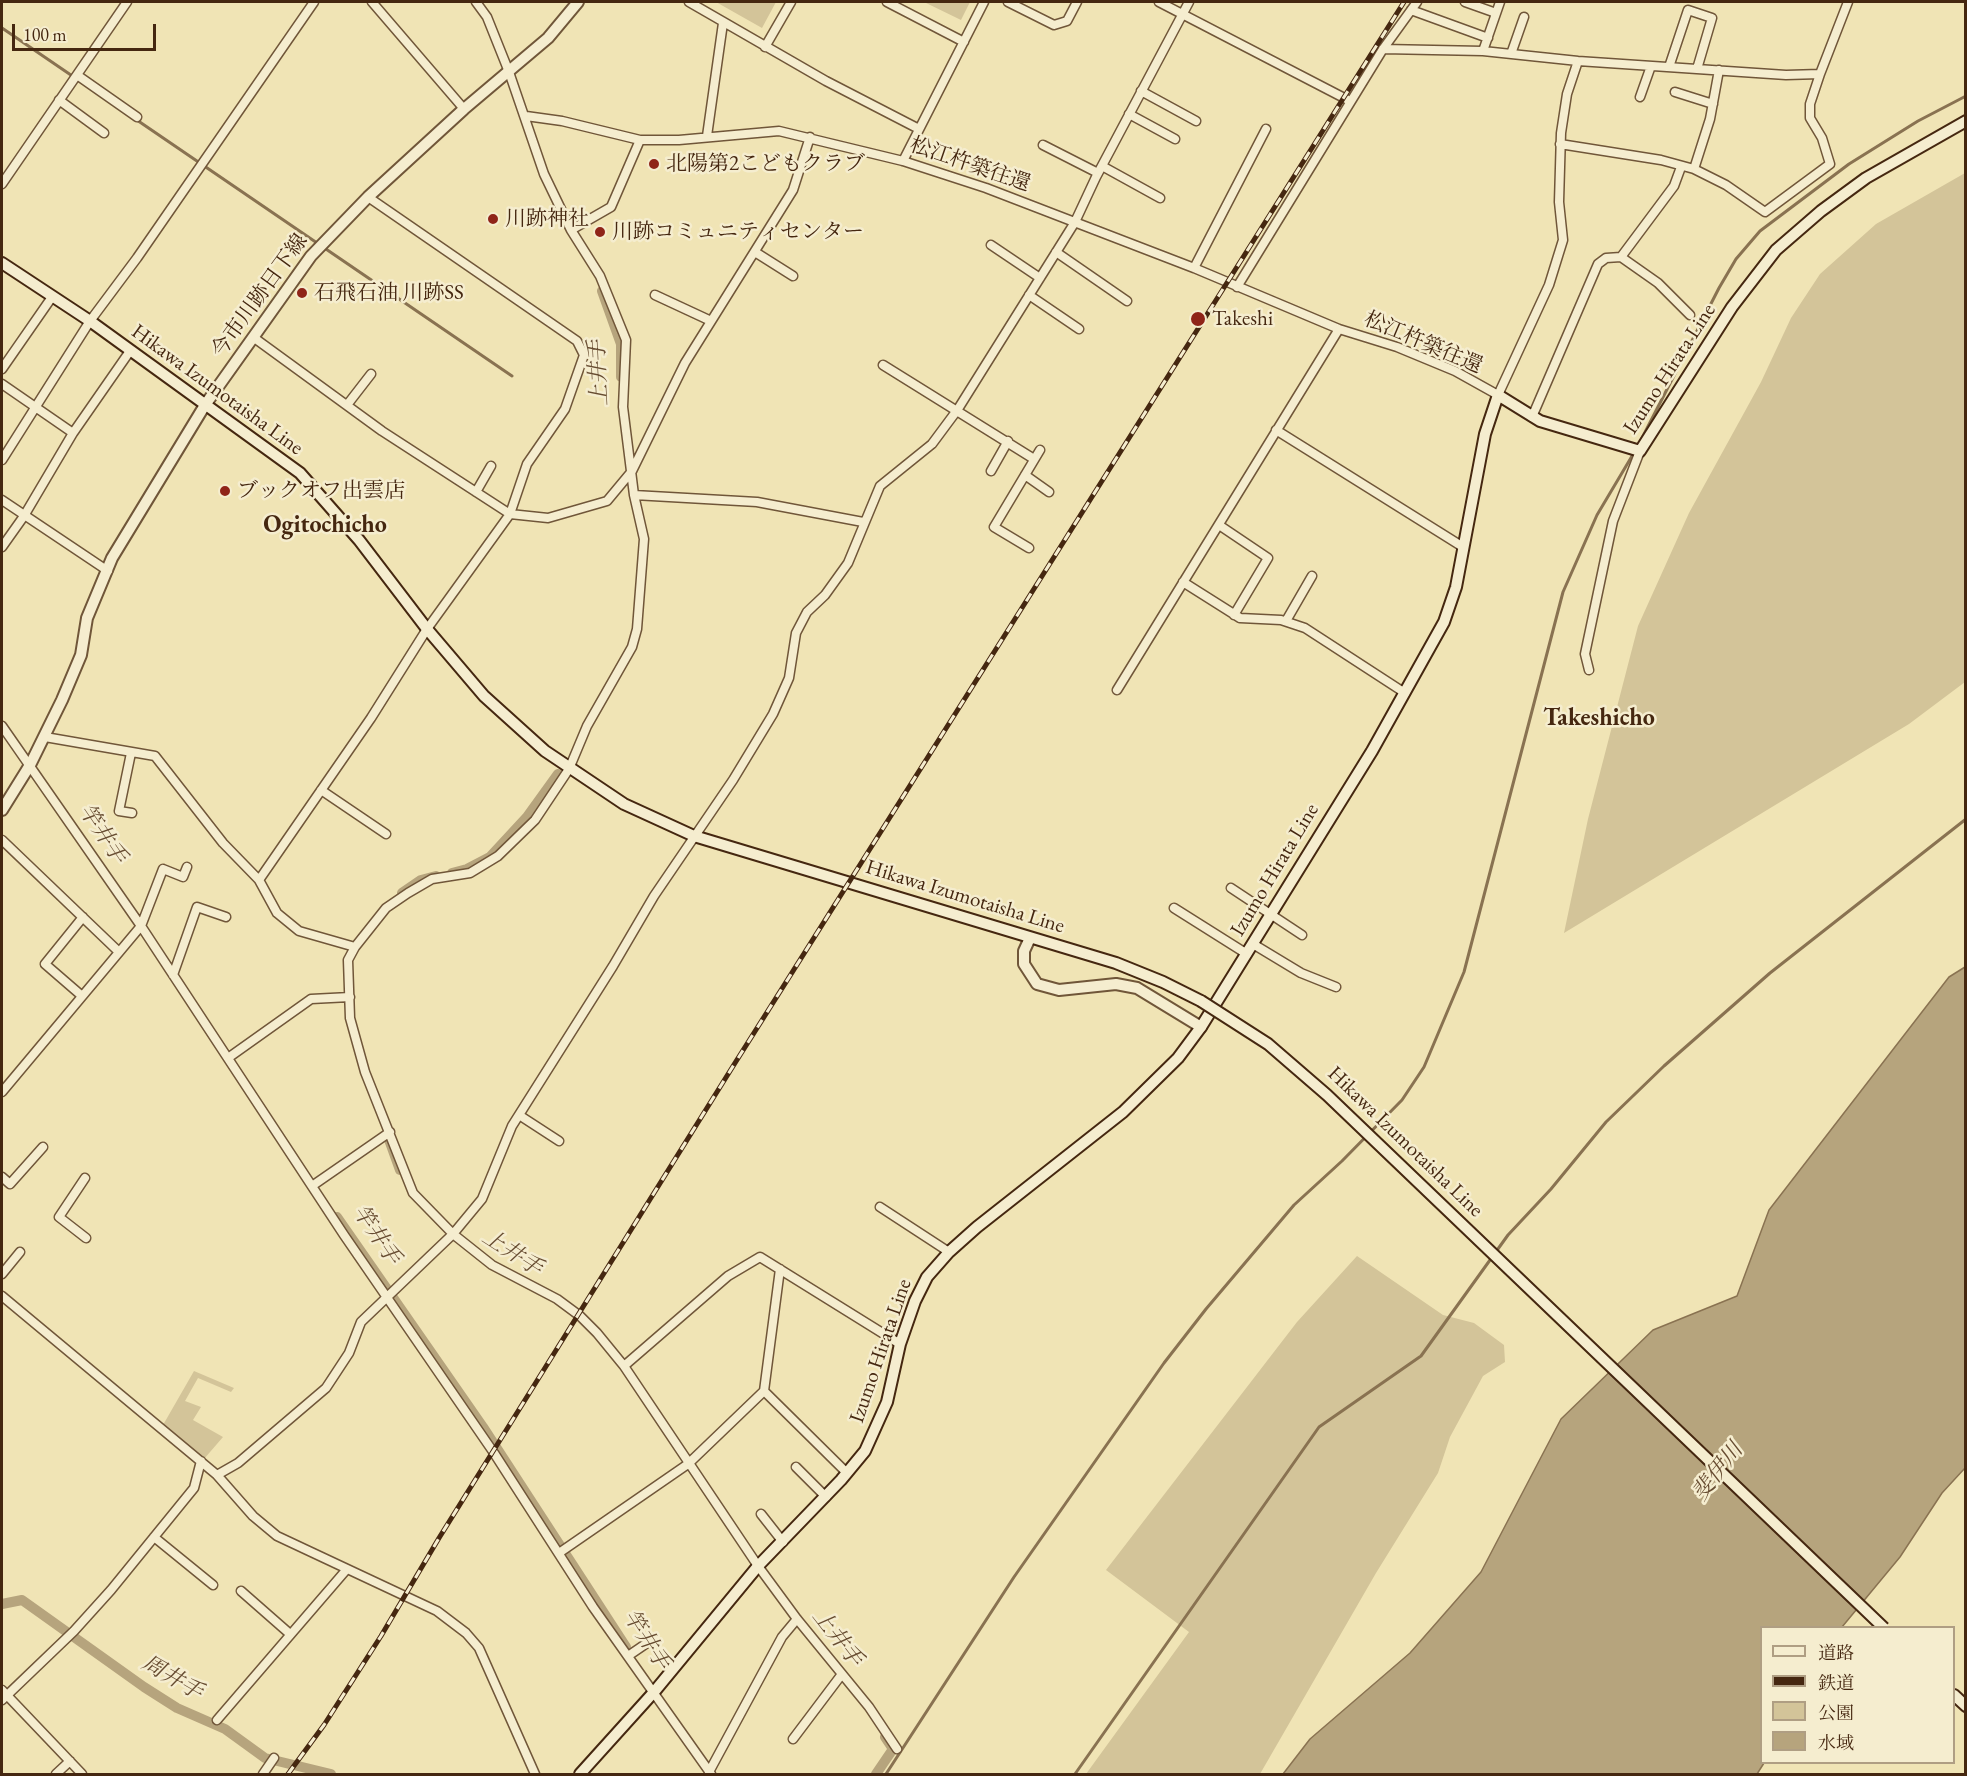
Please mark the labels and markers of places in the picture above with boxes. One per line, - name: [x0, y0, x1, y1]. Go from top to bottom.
- place label: 北陽第2こどもクラブ: [666, 151, 865, 177]
- marker: 北陽第2こどもクラブ: [647, 157, 661, 171]
- place label: 川跡神社: [505, 206, 589, 232]
- marker: 川跡神社: [486, 212, 500, 226]
- place label: 川跡コミュニティセンター: [612, 219, 864, 245]
- marker: 川跡コミュニティセンター: [593, 225, 607, 239]
- place label: 石飛石油 川跡SS: [314, 280, 464, 306]
- marker: 石飛石油 川跡SS: [295, 286, 309, 300]
- place label: Takeshi: [1212, 306, 1273, 332]
- marker: Takeshi: [1189, 310, 1207, 328]
- place label: ブックオフ出雲店: [237, 478, 405, 504]
- marker: ブックオフ出雲店: [218, 484, 232, 498]

